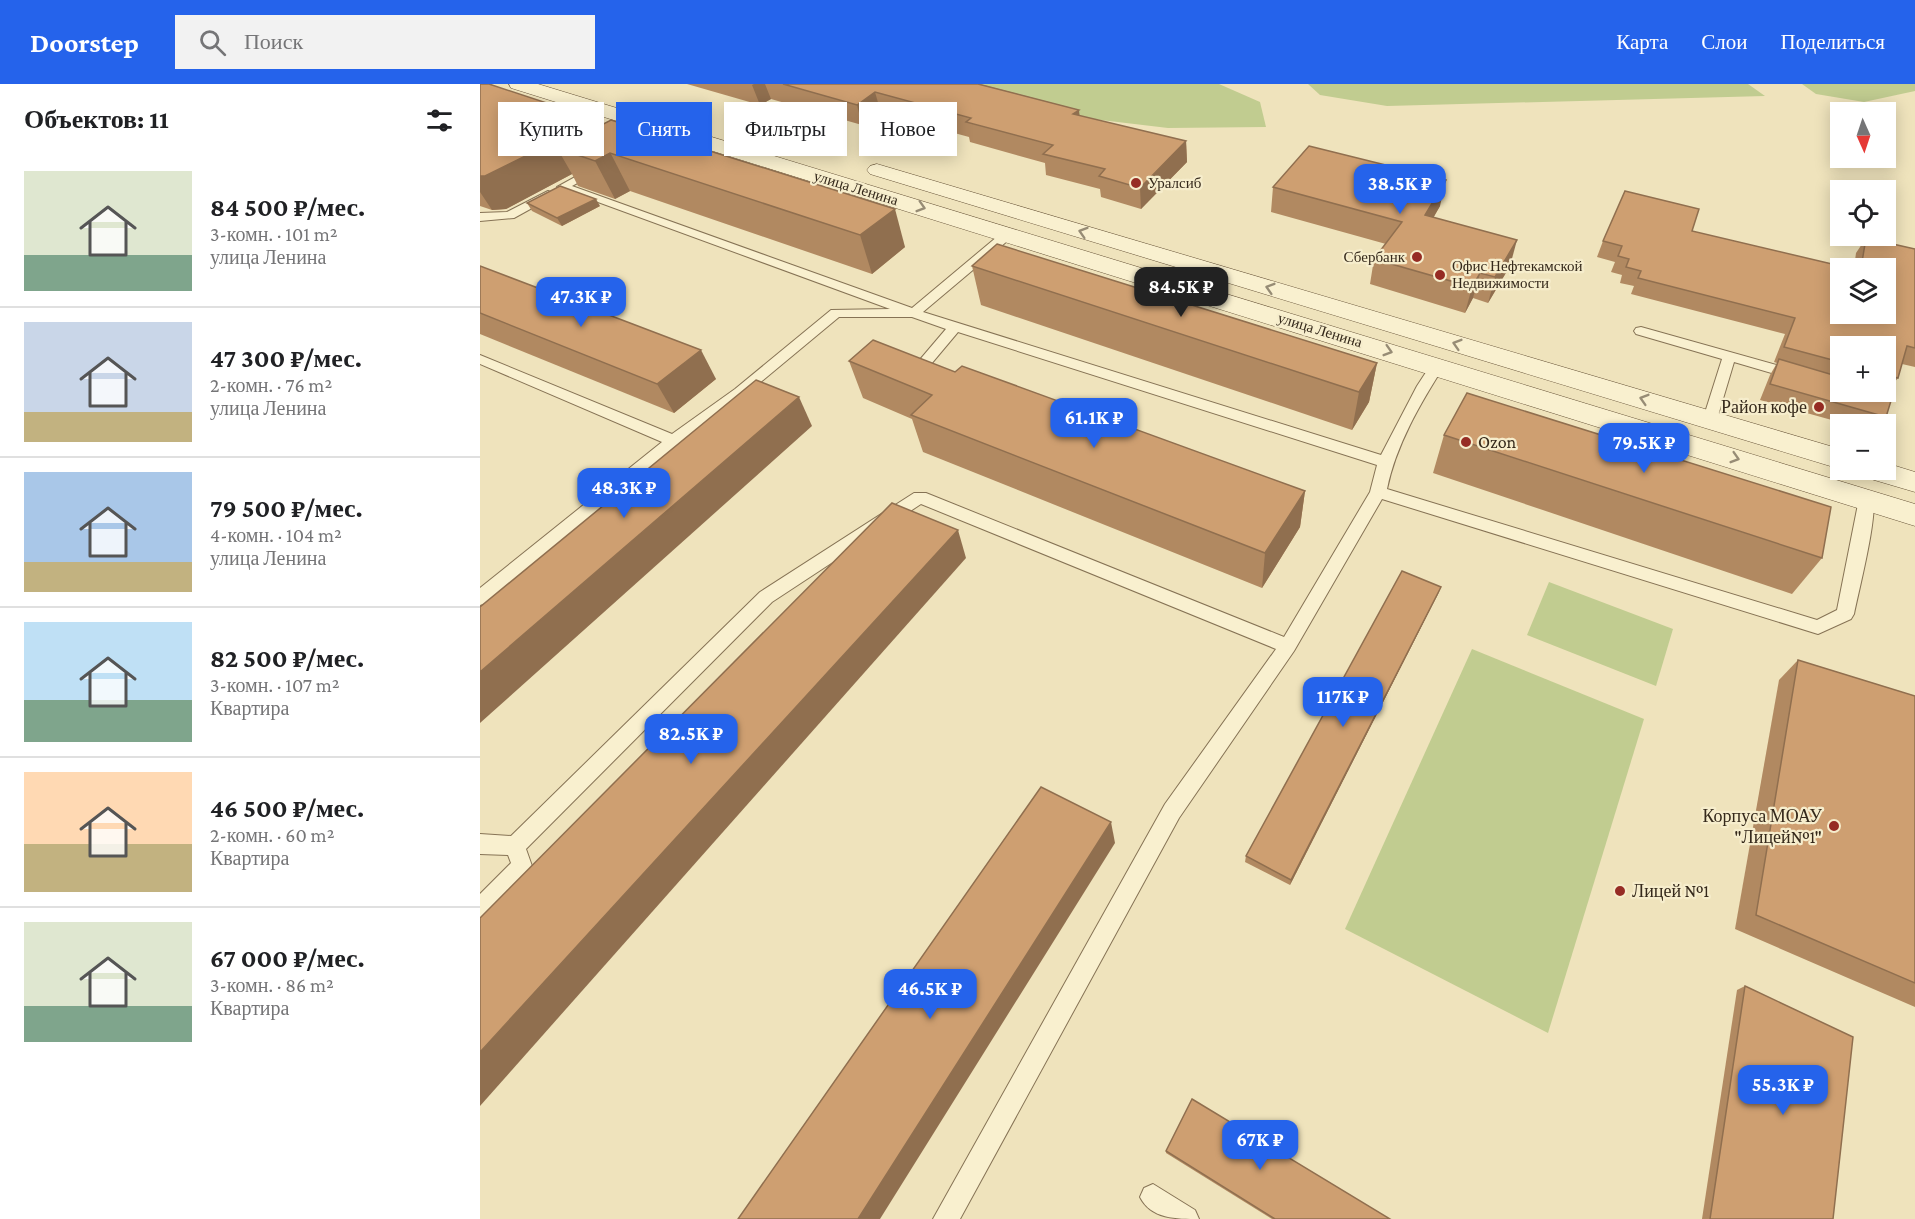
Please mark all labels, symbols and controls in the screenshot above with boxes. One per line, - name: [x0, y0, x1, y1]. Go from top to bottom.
- search box: [175, 15, 595, 69]
- icon: search: [196, 26, 229, 59]
- text: Doorstep: [30, 27, 139, 58]
- text: Поиск: [244, 29, 303, 54]
- text: Карта: [1616, 30, 1668, 54]
- text: Слои: [1701, 30, 1747, 54]
- text: Поделиться: [1780, 30, 1885, 54]
- chip: Купить: [498, 102, 604, 156]
- chip: Снять: [616, 102, 712, 156]
- chip: Фильтры: [724, 102, 847, 156]
- chip: Новое: [859, 102, 957, 156]
- north arrow: [1830, 102, 1896, 168]
- map controls: [1830, 102, 1896, 480]
- icon: filters: [423, 104, 456, 137]
- text: Объектов: 11: [24, 105, 169, 134]
- pin: 38.5K ₽: [1345, 164, 1455, 215]
- street label: улица Ленина: [812, 168, 900, 209]
- text: 38.5K ₽: [1368, 172, 1432, 194]
- place label: Уралсиб: [1148, 175, 1202, 191]
- marker: Уралсиб: [1129, 176, 1143, 190]
- button: locate: [1830, 180, 1896, 246]
- text: 84 500 ₽/мес.: [210, 193, 365, 222]
- icon: home: [72, 195, 144, 267]
- one-way arrow: [915, 200, 926, 213]
- text: 3-комн. · 101 m²: [210, 223, 338, 245]
- one-way arrow: [1078, 227, 1089, 239]
- text: улица Ленина: [210, 246, 326, 268]
- place label: Сбербанк: [1344, 249, 1406, 265]
- marker: Сбербанк: [1410, 250, 1424, 264]
- place label: Офис Нефтекамской Недвижимости: [1452, 258, 1583, 291]
- button: layers: [1830, 258, 1896, 324]
- pin: 84.5K ₽: [1126, 267, 1236, 318]
- marker: Офис Нефтекамской Недвижимости: [1433, 268, 1447, 282]
- text: 84.5K ₽: [1148, 275, 1214, 297]
- pin: 47.3K ₽: [526, 277, 636, 328]
- one-way arrow: [1265, 283, 1276, 295]
- text: 47.3K ₽: [550, 285, 612, 307]
- street label: улица Ленина: [1276, 310, 1364, 351]
- button: +: [1830, 336, 1896, 402]
- one-way arrow: [1452, 339, 1463, 351]
- text: 47 300 ₽/мес.: [210, 344, 362, 373]
- one-way arrow: [1382, 344, 1393, 356]
- icon: home: [72, 346, 144, 418]
- text: 2-комн. · 76 m²: [210, 374, 332, 396]
- one-way arrow: [1639, 394, 1650, 406]
- text: улица Ленина: [210, 397, 326, 419]
- place label: Район кофе: [1721, 397, 1807, 417]
- pin: 61.1K ₽: [1039, 398, 1149, 449]
- marker: Район кофе: [1812, 400, 1826, 414]
- text: 61.1K ₽: [1064, 406, 1124, 428]
- button: −: [1830, 414, 1896, 480]
- pin: 79.5K ₽: [1589, 423, 1699, 474]
- text: 79.5K ₽: [1612, 431, 1676, 453]
- place label: Ozon: [1478, 432, 1517, 452]
- marker: Ozon: [1459, 435, 1473, 449]
- one-way arrow: [1729, 451, 1740, 463]
- pin: 48.3K ₽: [569, 468, 679, 519]
- text: 48.3K ₽: [591, 476, 657, 498]
- text: 79 500 ₽/мес.: [210, 494, 363, 523]
- icon: home: [72, 496, 144, 568]
- text: 4-комн. · 104 m²: [210, 524, 342, 546]
- text: улица Ленина: [210, 547, 326, 569]
- text: 82 500 ₽/мес.: [210, 644, 364, 673]
- icon: home: [72, 646, 144, 718]
- text: 3-комн. · 107 m²: [210, 674, 340, 696]
- pin: 117K ₽: [1294, 677, 1392, 728]
- text: 117K ₽: [1317, 685, 1369, 707]
- text: Квартира: [210, 697, 289, 719]
- pin: 82.5K ₽: [636, 714, 746, 765]
- text: 82.5K ₽: [659, 722, 723, 744]
- text: 46 500 ₽/мес.: [210, 794, 364, 823]
- icon: home: [72, 796, 144, 868]
- place label: Корпуса МОАУ "Лицей№1": [1702, 806, 1822, 847]
- marker: Корпуса МОАУ "Лицей№1": [1827, 819, 1841, 833]
- text: 2-комн. · 60 m²: [210, 824, 334, 846]
- text: Квартира: [210, 847, 289, 869]
- place label: Лицей №1: [1632, 881, 1709, 901]
- marker: Лицей №1: [1613, 884, 1627, 898]
- text: 67 000 ₽/мес.: [210, 944, 365, 973]
- icon: home: [72, 946, 144, 1018]
- pin: 46.5K ₽: [875, 969, 985, 1020]
- text: 3-комн. · 86 m²: [210, 974, 334, 996]
- text: 46.5K ₽: [898, 977, 962, 999]
- text: Квартира: [210, 997, 289, 1019]
- pin: 55.3K ₽: [1728, 1065, 1838, 1116]
- text: 55.3K ₽: [1752, 1073, 1814, 1095]
- pin: 67K ₽: [1218, 1120, 1302, 1171]
- text: 67K ₽: [1236, 1128, 1284, 1150]

